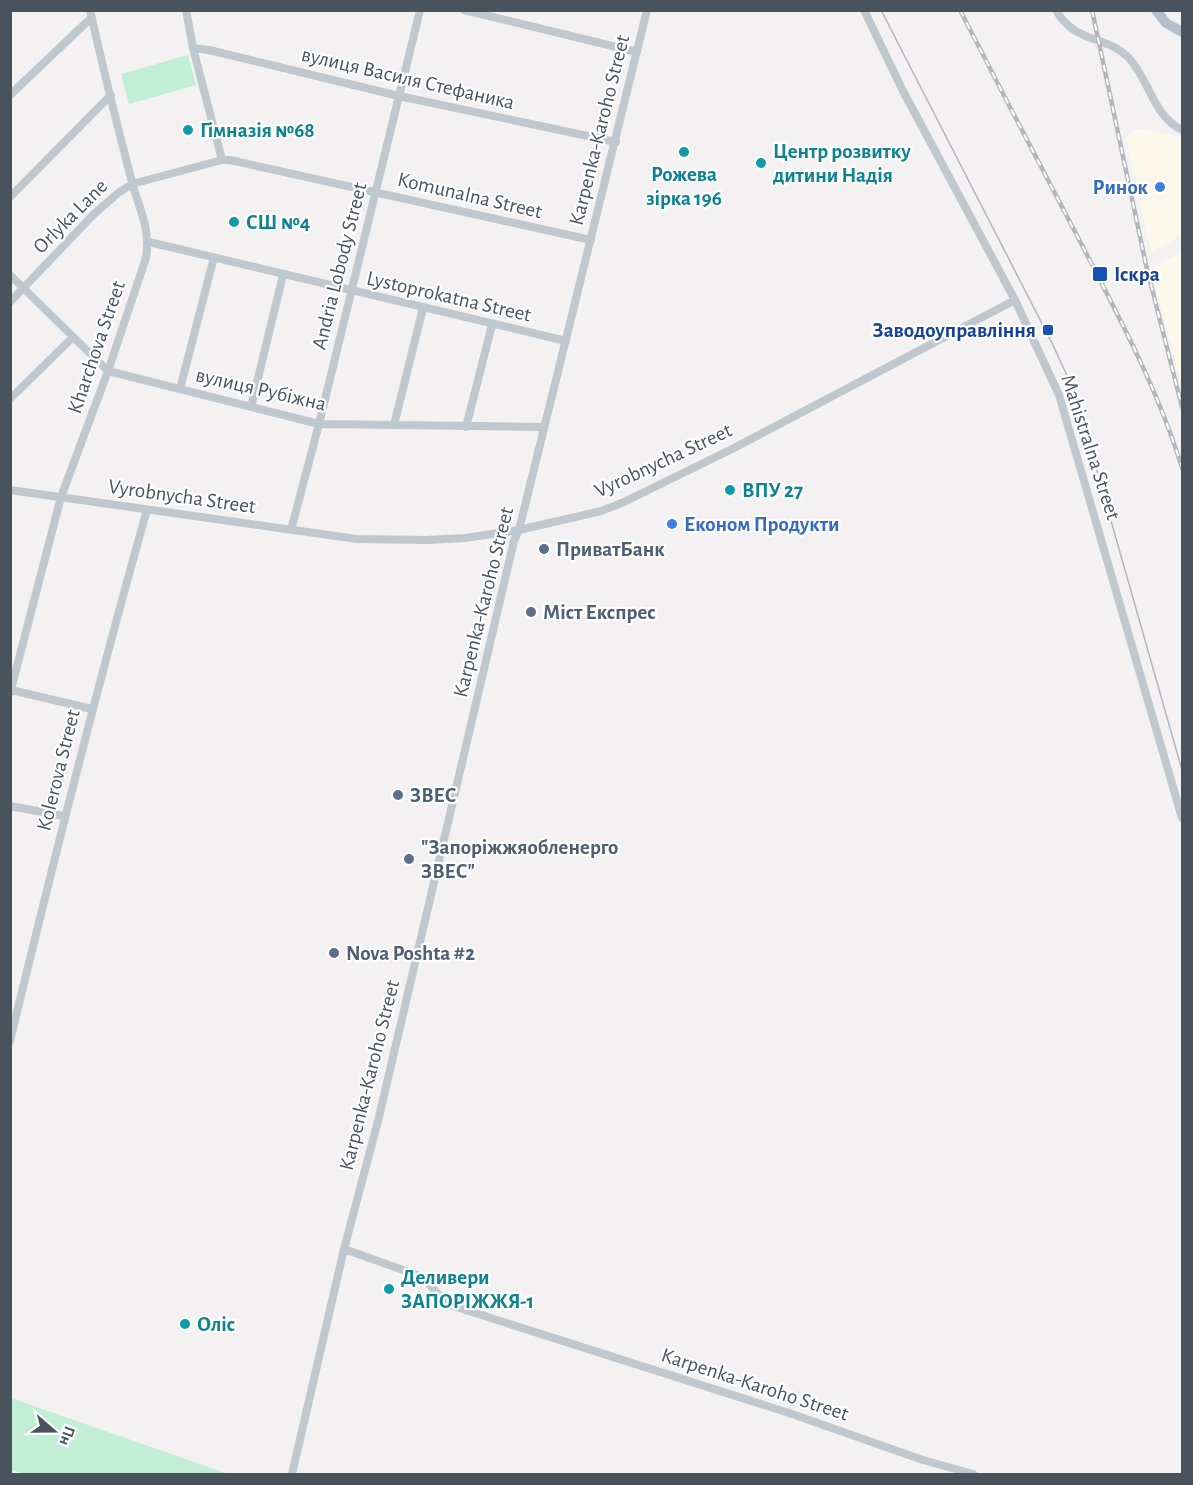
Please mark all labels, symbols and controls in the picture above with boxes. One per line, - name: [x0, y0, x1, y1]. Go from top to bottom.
- street label: Karpenka-Karoho Street: [566, 32, 633, 227]
- street label: вулиця Василя Стефаника: [299, 44, 517, 113]
- place label: Гімназія №68: [200, 120, 315, 141]
- marker: Гімназія №68: [181, 123, 195, 137]
- place label: Центр розвитку дитини Надія: [773, 141, 911, 186]
- marker: Рожева зірка 196: [677, 145, 691, 159]
- marker: Центр розвитку дитини Надія: [754, 156, 768, 170]
- place label: Рожева зірка 196: [646, 164, 722, 209]
- street label: Komunalna Street: [396, 169, 544, 222]
- street label: Orlyka Lane: [29, 175, 111, 257]
- place label: Ринок: [1093, 177, 1149, 198]
- street label: Andria Lobody Street: [309, 180, 370, 352]
- marker: Ринок: [1153, 180, 1167, 194]
- place label: СШ №4: [246, 212, 310, 233]
- marker: СШ №4: [227, 215, 241, 229]
- place label: Іскра: [1114, 264, 1160, 285]
- marker: Іскра: [1091, 265, 1109, 283]
- street label: Lystoprokatna Street: [365, 267, 534, 326]
- street label: Kharchova Street: [64, 278, 129, 416]
- place label: Заводоуправління: [873, 320, 1036, 341]
- marker: Заводоуправління: [1041, 323, 1055, 337]
- street label: вулиця Рубіжна: [194, 364, 329, 415]
- street label: Mahistralna Street: [1057, 372, 1124, 523]
- street label: Vyrobnycha Street: [591, 419, 735, 501]
- street label: Vyrobnycha Street: [107, 476, 257, 517]
- place label: ВПУ 27: [742, 480, 803, 501]
- marker: ВПУ 27: [723, 483, 737, 497]
- street label: Karpenka-Karoho Street: [450, 504, 517, 699]
- place label: Економ Продукти: [684, 514, 840, 535]
- marker: Економ Продукти: [665, 517, 679, 531]
- place label: ПриватБанк: [556, 539, 665, 560]
- marker: ПриватБанк: [537, 542, 551, 556]
- place label: Мiст Експрес: [543, 602, 656, 623]
- marker: Мiст Експрес: [524, 605, 538, 619]
- street label: Kolerova Street: [33, 707, 84, 833]
- place label: ЗВЕС: [410, 785, 456, 806]
- marker: ЗВЕС: [391, 788, 405, 802]
- place label: "Запоріжжяобленерго ЗВЕС": [421, 837, 618, 882]
- marker: "Запоріжжяобленерго ЗВЕС": [402, 852, 416, 866]
- place label: Nova Poshta #2: [346, 943, 475, 964]
- marker: Nova Poshta #2: [327, 946, 341, 960]
- street label: Karpenka-Karoho Street: [336, 977, 403, 1172]
- place label: Деливери ЗАПОРІЖЖЯ-1: [401, 1267, 534, 1312]
- marker: Деливери ЗАПОРІЖЖЯ-1: [382, 1282, 396, 1296]
- place label: Оліс: [197, 1314, 235, 1335]
- marker: Оліс: [178, 1317, 192, 1331]
- street label: Karpenka-Karoho Street: [659, 1344, 851, 1425]
- north arrow: [24, 1401, 84, 1461]
- text: Пн: [56, 1424, 78, 1448]

